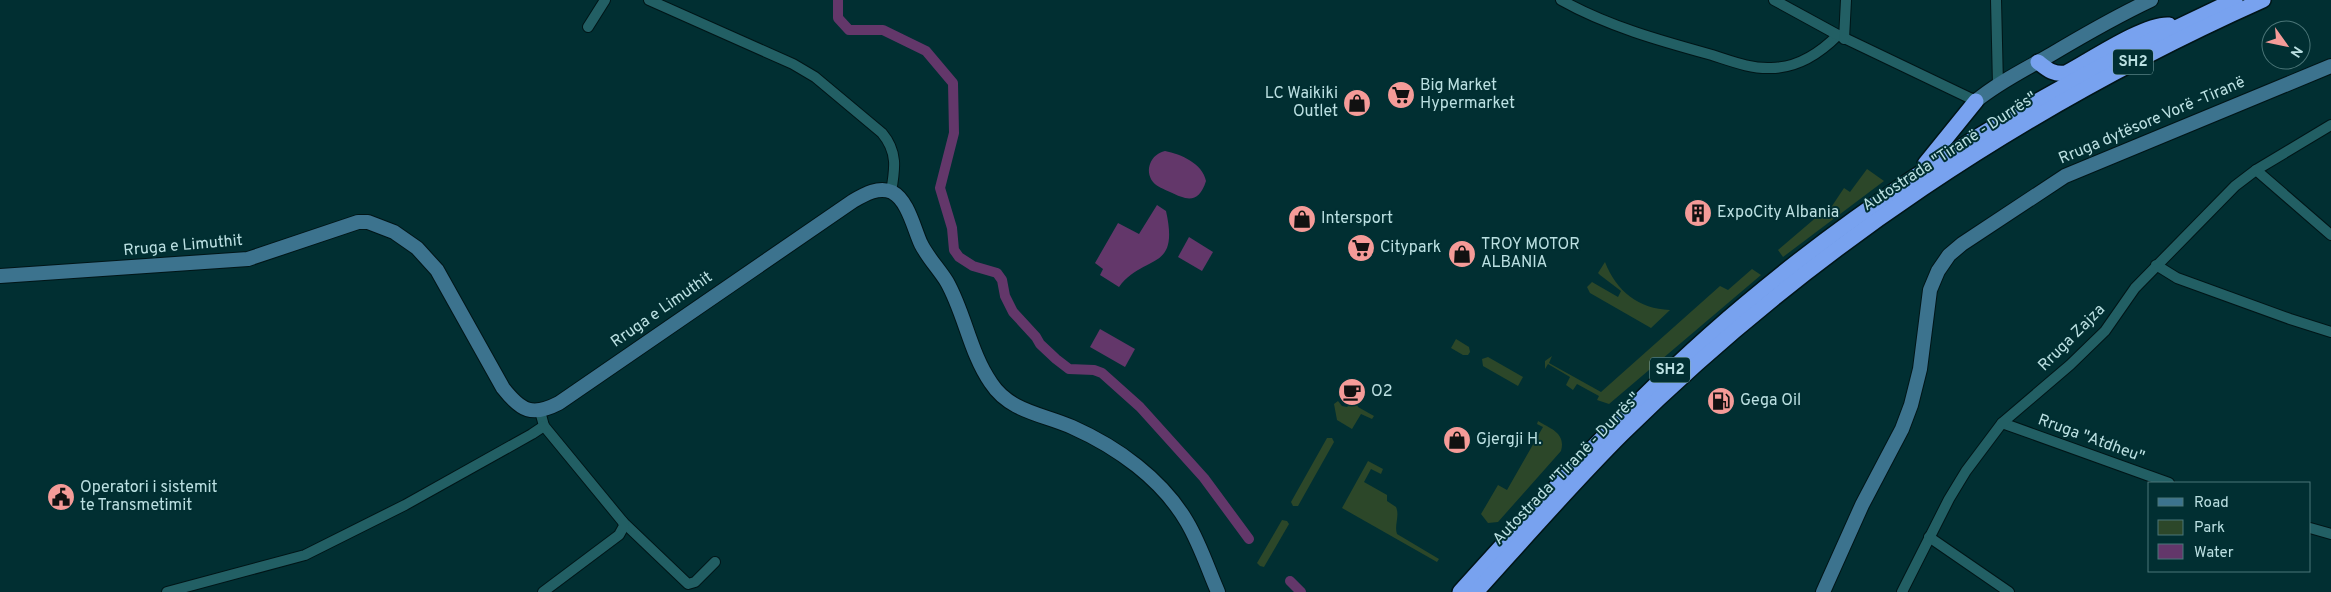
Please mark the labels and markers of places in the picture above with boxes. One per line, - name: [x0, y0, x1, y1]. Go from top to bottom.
- place label: Big Market Hypermarket: [1420, 76, 1515, 114]
- supermarket icon: Big Market Hypermarket: [1386, 80, 1416, 110]
- place label: LC Waikiki Outlet: [1265, 84, 1338, 122]
- shop icon: LC Waikiki Outlet: [1342, 88, 1372, 118]
- building icon: ExpoCity Albania: [1683, 198, 1713, 228]
- place label: ExpoCity Albania: [1717, 203, 1839, 223]
- shop icon: Intersport: [1287, 204, 1317, 234]
- place label: Intersport: [1321, 209, 1393, 229]
- supermarket icon: Citypark: [1346, 233, 1376, 263]
- place label: TROY MOTOR ALBANIA: [1481, 235, 1580, 273]
- place label: Citypark: [1380, 238, 1441, 258]
- shop icon: TROY MOTOR ALBANIA: [1447, 239, 1477, 269]
- cafe icon: O2: [1337, 377, 1367, 407]
- place label: O2: [1371, 382, 1392, 402]
- fuel station icon: Gega Oil: [1706, 386, 1736, 416]
- place label: Gega Oil: [1740, 391, 1801, 411]
- shop icon: Gjergji H.: [1442, 425, 1472, 455]
- place label: Gjergji H.: [1476, 430, 1542, 450]
- place label: Operatori i sistemit te Transmetimit: [80, 478, 218, 516]
- public building icon: Operatori i sistemit te Transmetimit: [46, 482, 76, 512]

